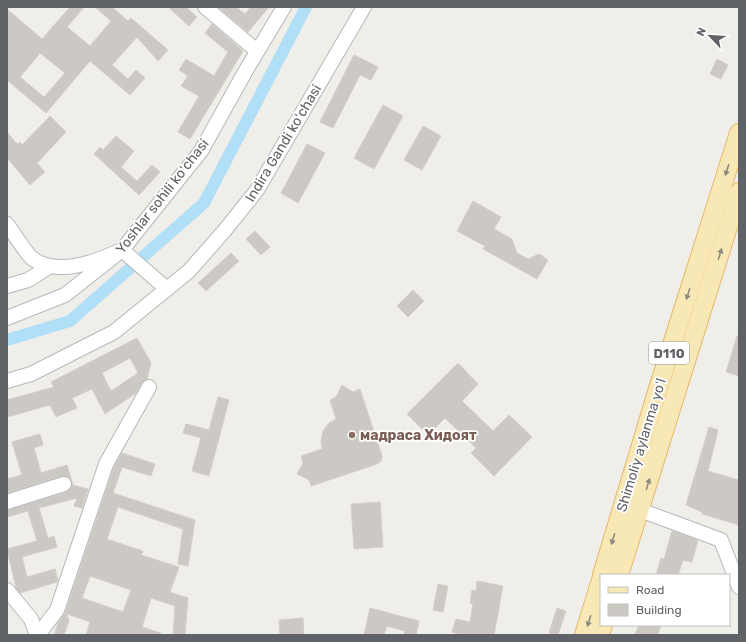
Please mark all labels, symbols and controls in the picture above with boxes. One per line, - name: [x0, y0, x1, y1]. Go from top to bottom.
- north arrow: [690, 16, 730, 56]
- text: N: [694, 26, 709, 38]
- street label: Indira Gandi koʻchasi: [242, 82, 325, 205]
- street label: Yoshlar sohili koʻchasi: [112, 136, 212, 257]
- one-way arrow: [724, 164, 730, 176]
- one-way arrow: [717, 247, 723, 259]
- one-way arrow: [685, 288, 691, 300]
- road number: D110: [649, 342, 689, 364]
- street label: Shimoliy aylanma yoʻl: [613, 376, 670, 514]
- place label: мадраса Хидоят: [360, 427, 477, 444]
- marker: мадраса Хидоят: [347, 430, 357, 440]
- one-way arrow: [645, 478, 651, 490]
- one-way arrow: [610, 533, 616, 545]
- legend: [600, 574, 730, 626]
- text: Road: [636, 583, 664, 597]
- text: Building: [636, 603, 682, 617]
- one-way arrow: [585, 615, 591, 627]

